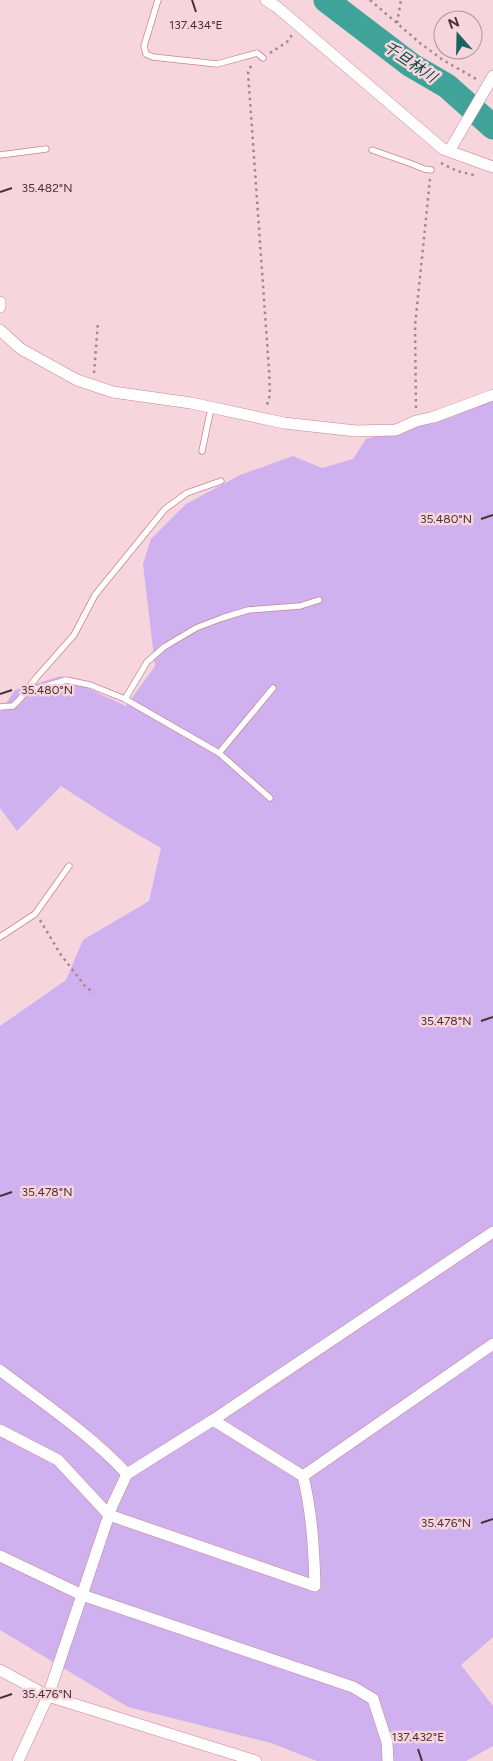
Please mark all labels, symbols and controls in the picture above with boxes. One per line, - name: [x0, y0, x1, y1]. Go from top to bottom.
- north arrow: [433, 10, 483, 60]
- text: N: [446, 13, 462, 33]
- text: 137.434°E: [169, 18, 223, 32]
- water label: 千旦林川: [380, 38, 442, 87]
- text: 35.482°N: [21, 181, 73, 195]
- text: 35.480°N: [420, 512, 472, 526]
- text: 35.480°N: [21, 683, 73, 697]
- text: 35.478°N: [421, 1014, 471, 1028]
- text: 35.478°N: [22, 1185, 72, 1199]
- text: 35.476°N: [421, 1516, 471, 1530]
- text: 35.476°N: [22, 1687, 72, 1701]
- text: 137.432°E: [392, 1730, 444, 1744]

